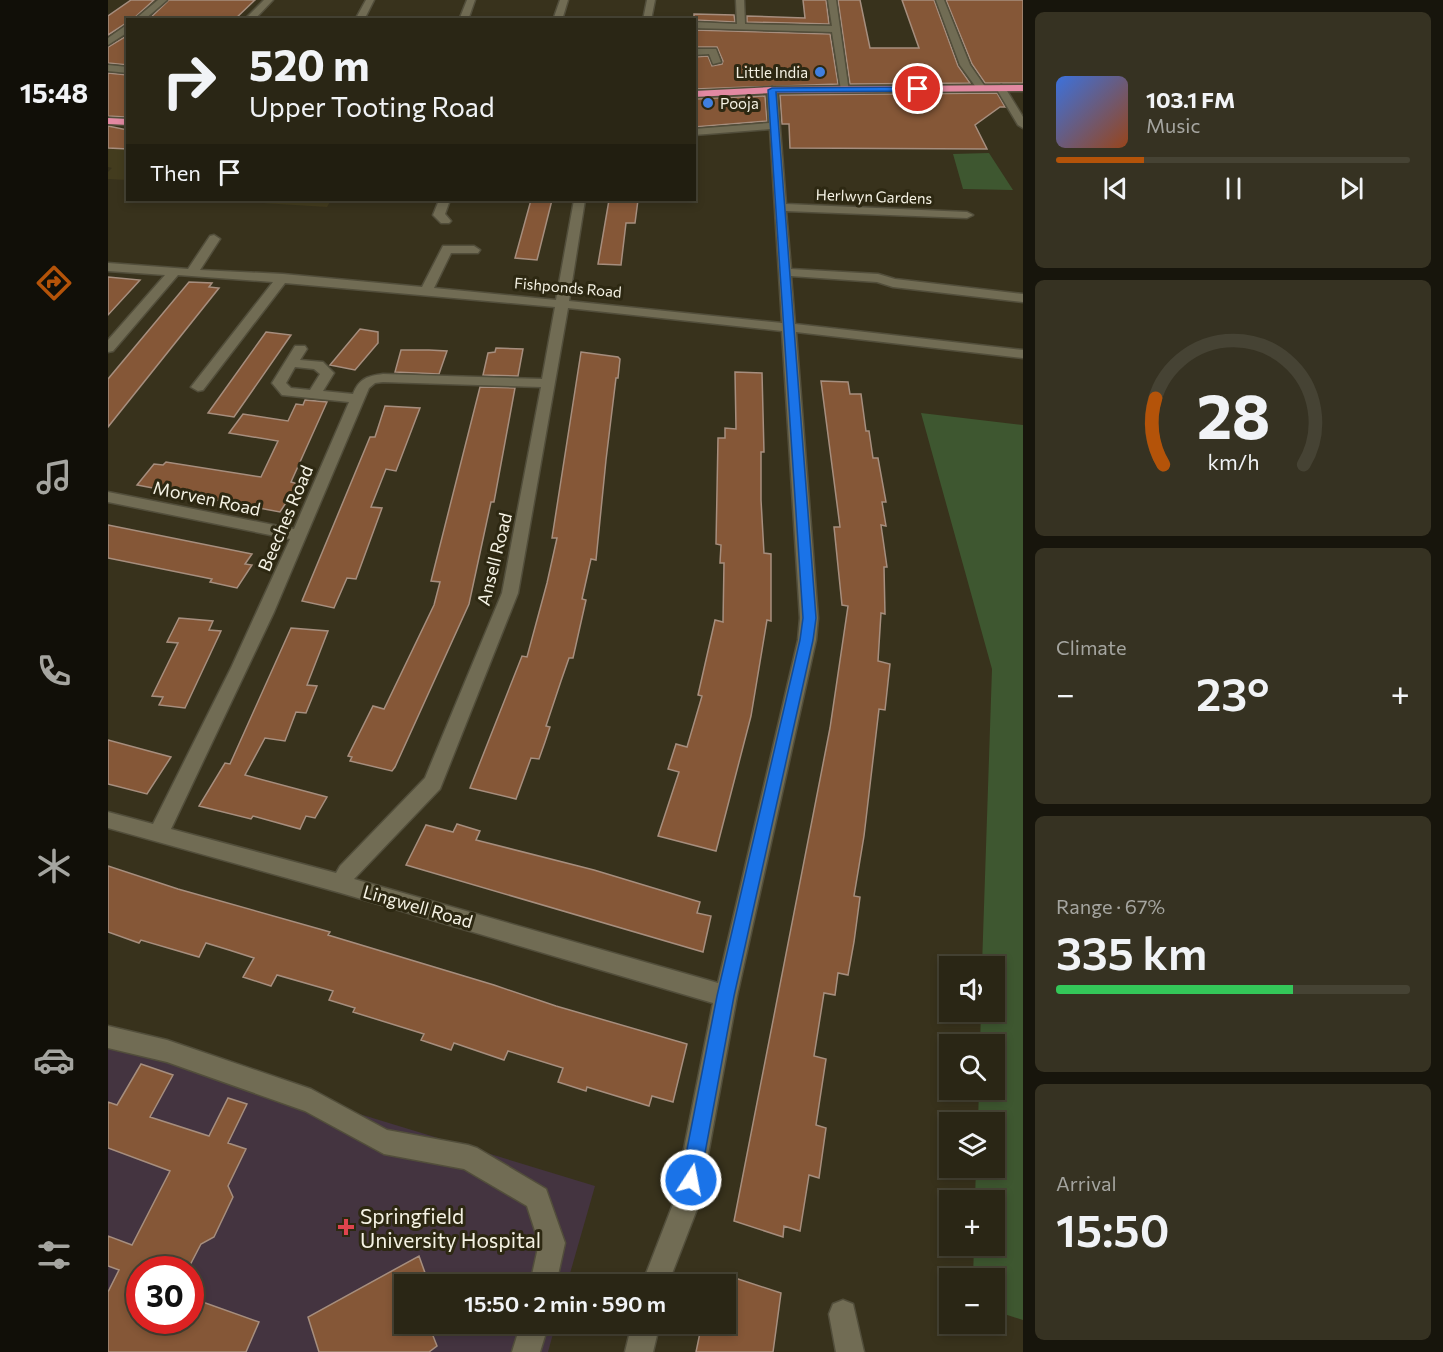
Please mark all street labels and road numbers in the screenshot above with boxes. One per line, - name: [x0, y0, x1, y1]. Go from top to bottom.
- street label: Herlwyn Gardens: [815, 185, 933, 207]
- street label: Fishponds Road: [514, 273, 622, 301]
- street label: Beeches Road: [253, 462, 317, 574]
- street label: Morven Road: [151, 476, 263, 520]
- street label: Ansell Road: [472, 510, 516, 608]
- street label: Lingwell Road: [361, 880, 475, 932]

